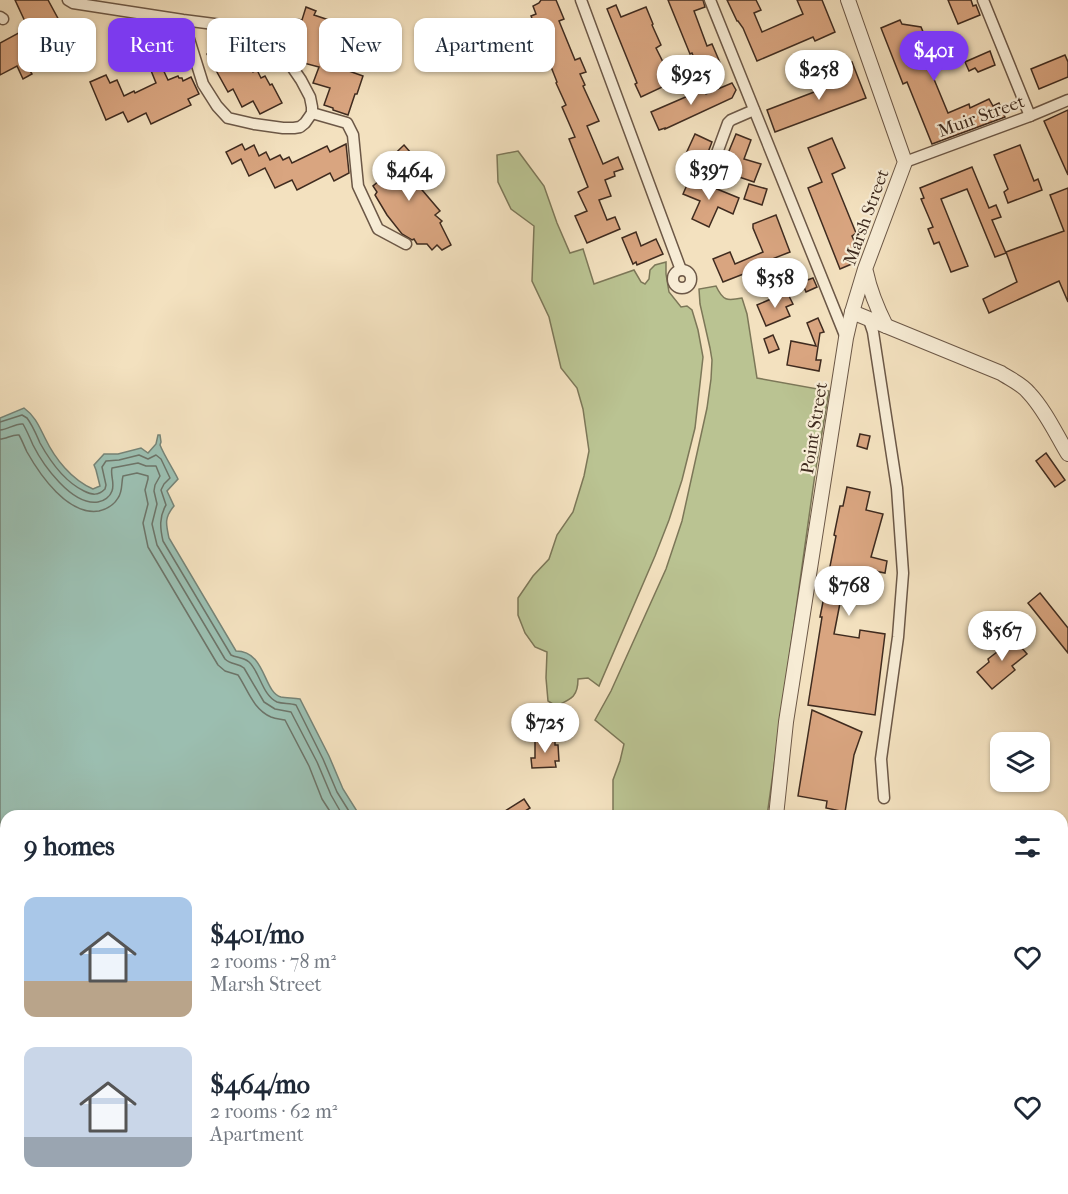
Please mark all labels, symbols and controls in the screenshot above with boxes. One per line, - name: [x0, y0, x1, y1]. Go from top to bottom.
- chip: Buy: [18, 18, 96, 72]
- chip: Rent: [108, 18, 195, 72]
- chip: Filters: [207, 18, 307, 72]
- chip: New: [319, 18, 402, 72]
- chip: Apartment: [414, 18, 555, 72]
- pin: $401: [898, 31, 970, 82]
- text: $401: [914, 39, 954, 62]
- pin: $258: [783, 50, 855, 101]
- pin: $925: [655, 55, 727, 106]
- text: $258: [799, 58, 839, 81]
- text: $925: [671, 63, 711, 86]
- street label: Muir Street: [935, 91, 1028, 142]
- pin: $397: [673, 150, 745, 201]
- pin: $464: [373, 151, 445, 202]
- text: $397: [689, 158, 729, 181]
- text: $464: [386, 159, 432, 182]
- street label: Marsh Street: [839, 166, 894, 268]
- pin: $358: [739, 258, 811, 309]
- text: $358: [756, 266, 794, 289]
- street label: Point Street: [797, 380, 832, 476]
- pin: $768: [813, 566, 885, 617]
- text: $768: [828, 574, 870, 597]
- pin: $567: [966, 611, 1038, 662]
- text: $567: [982, 619, 1022, 642]
- pin: $725: [509, 703, 581, 754]
- text: $725: [525, 711, 565, 734]
- map controls: [990, 732, 1050, 792]
- button: layers: [990, 732, 1050, 792]
- icon: filters: [1011, 830, 1044, 863]
- text: 9 homes: [24, 831, 115, 862]
- text: $401/mo: [210, 919, 304, 950]
- icon: home: [72, 921, 144, 993]
- icon: heart: [1011, 941, 1044, 974]
- text: 2 rooms · 78 m²: [210, 950, 336, 973]
- text: Marsh Street: [210, 973, 322, 996]
- text: $464/mo: [210, 1069, 310, 1100]
- icon: home: [72, 1071, 144, 1143]
- icon: heart: [1011, 1091, 1044, 1124]
- text: 2 rooms · 62 m²: [210, 1100, 337, 1123]
- text: Apartment: [210, 1123, 304, 1146]

